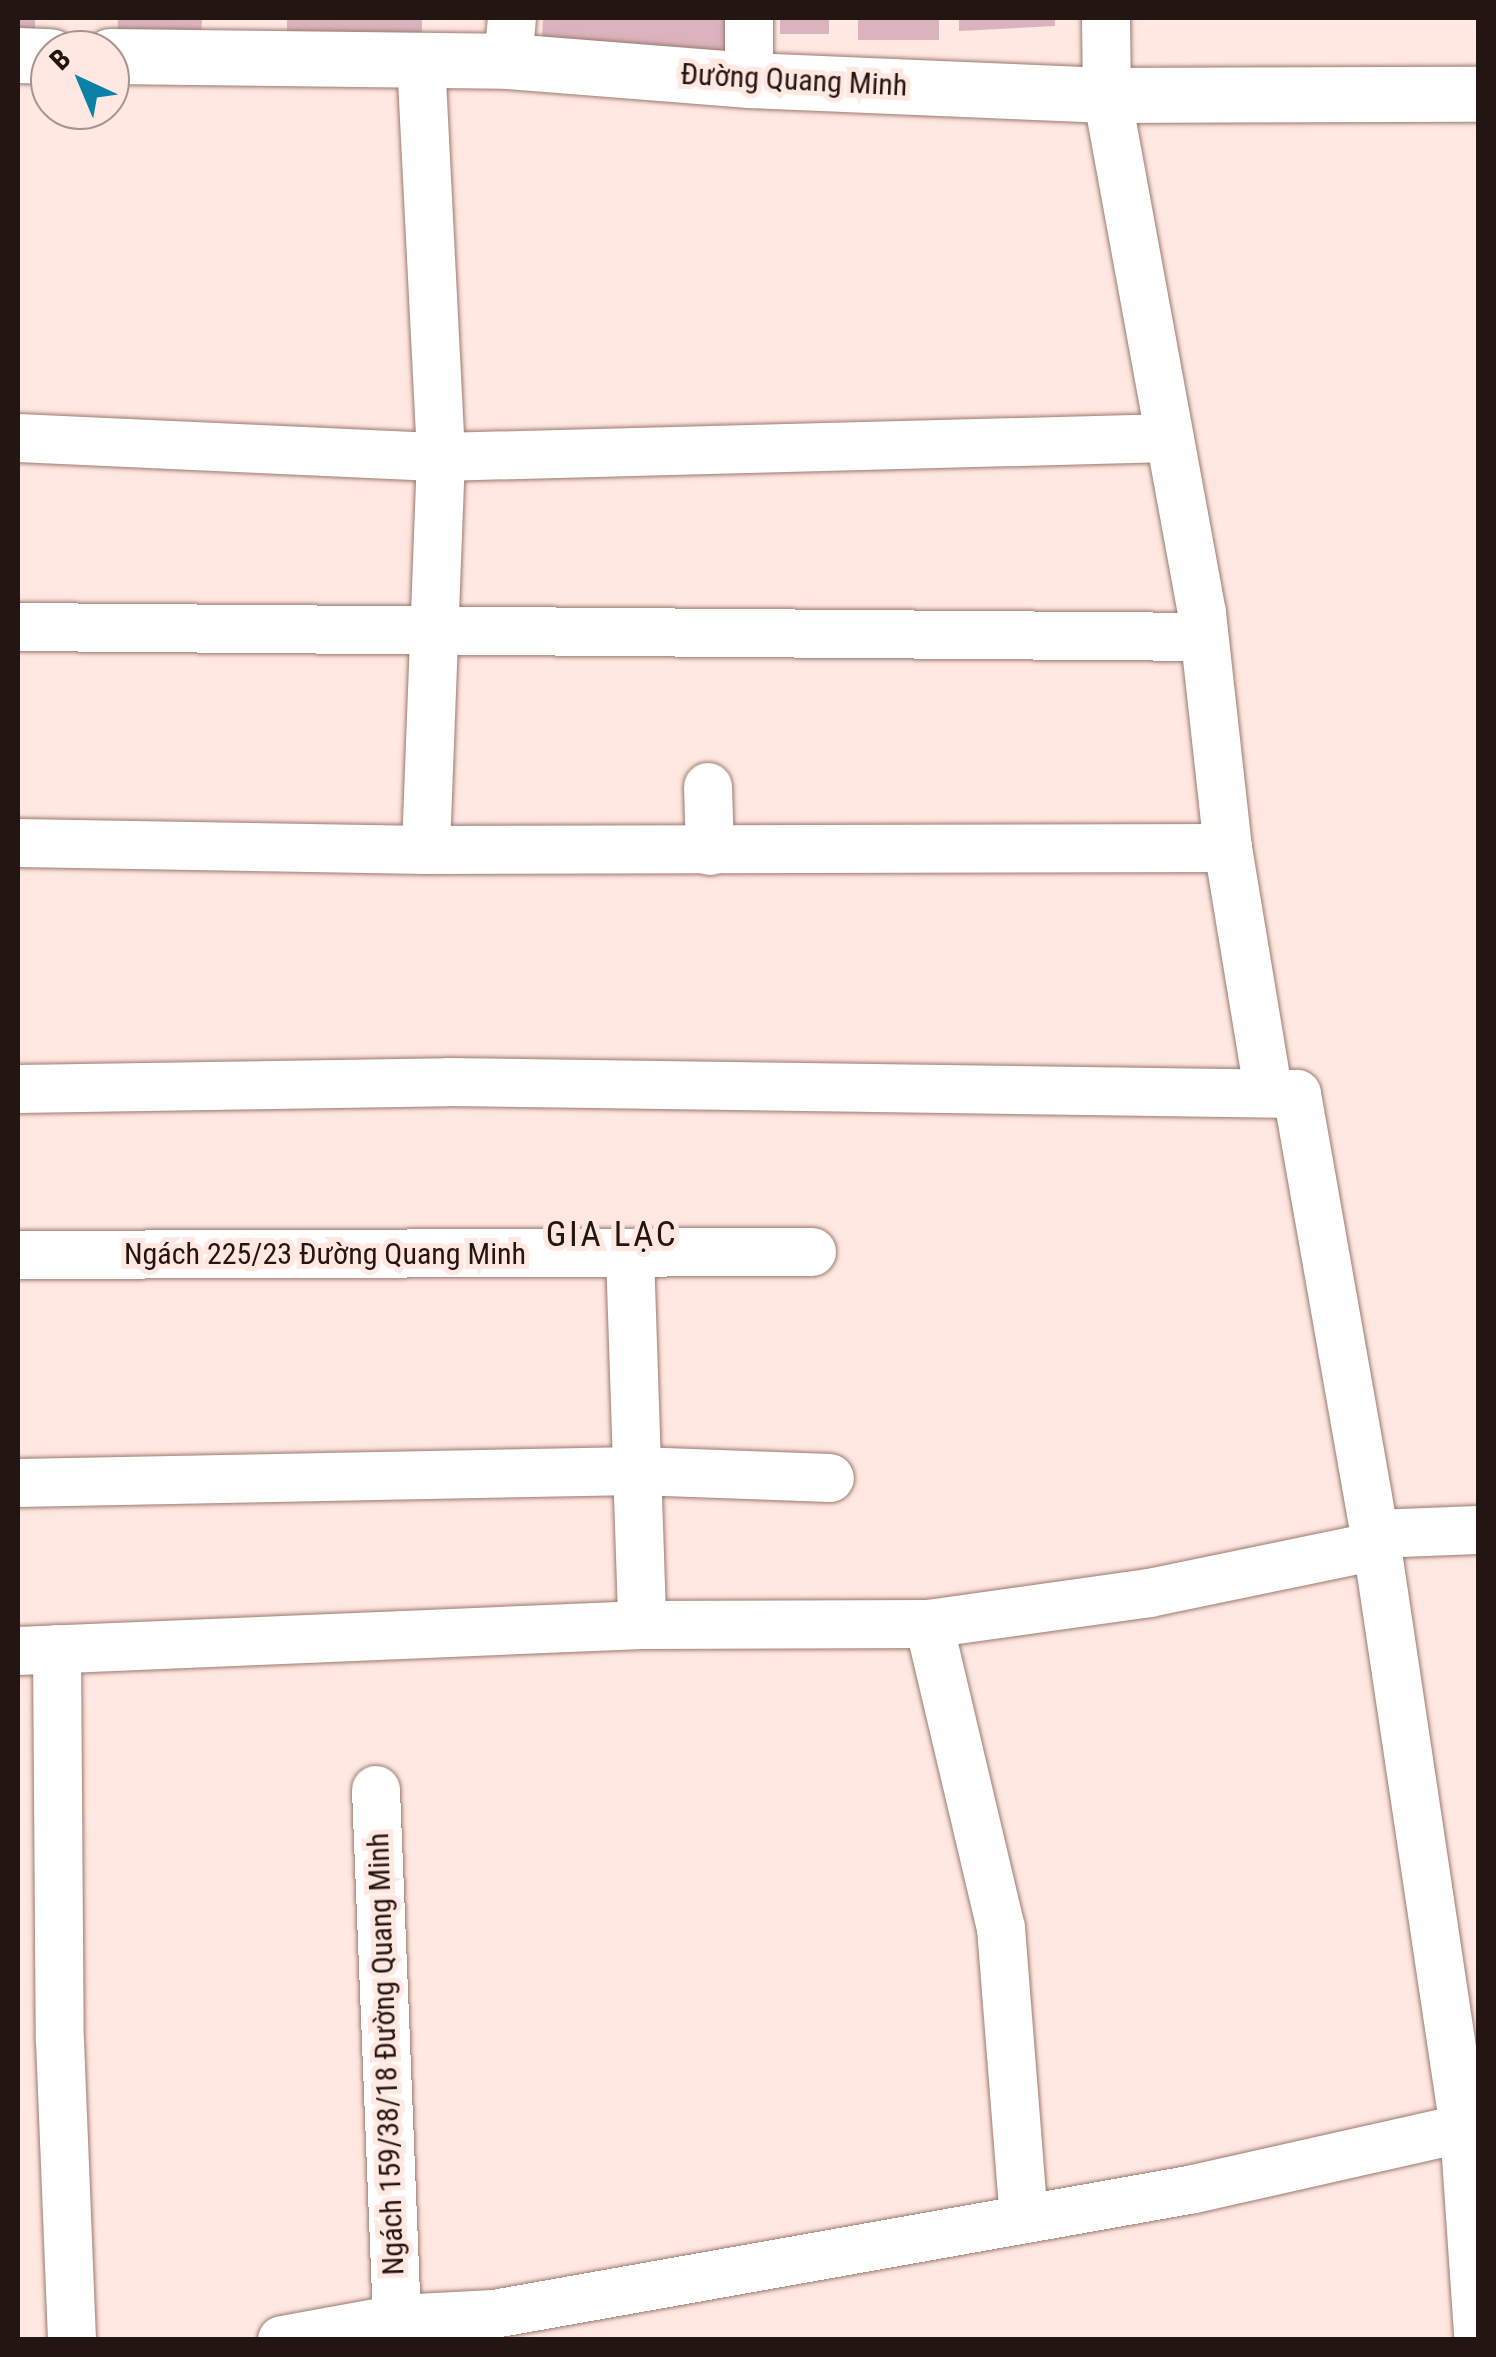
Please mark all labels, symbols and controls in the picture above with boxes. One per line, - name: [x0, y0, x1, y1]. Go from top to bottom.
- north arrow: [30, 30, 130, 130]
- text: B: [43, 42, 77, 77]
- street label: Đường Quang Minh: [680, 56, 908, 104]
- district label: GIA LẠC: [546, 1214, 678, 1256]
- street label: Ngách 225/23 Đường Quang Minh: [124, 1236, 526, 1272]
- street label: Ngách 159/38/18 Đường Quang Minh: [360, 1832, 412, 2276]

